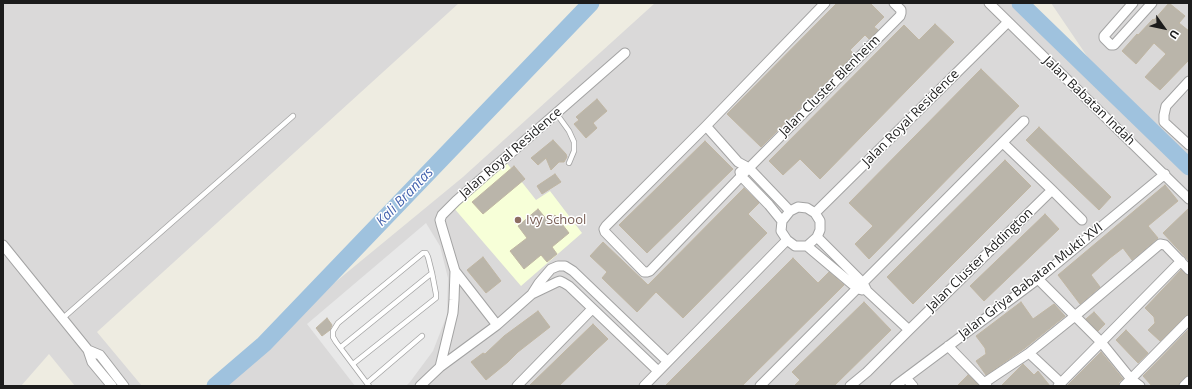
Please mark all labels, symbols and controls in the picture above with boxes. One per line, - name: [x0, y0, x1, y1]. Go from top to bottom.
- north arrow: [1144, 8, 1184, 48]
- text: U: [1166, 27, 1183, 42]
- street label: Jalan Cluster Blenheim: [776, 32, 884, 140]
- street label: Jalan Babatan Indah: [1040, 53, 1138, 149]
- street label: Jalan Royal Residence: [859, 66, 963, 170]
- street label: Jalan Royal Residence: [457, 104, 565, 202]
- water label: Kali Brantas: [373, 164, 437, 230]
- street label: Jalan Cluster Addington: [924, 205, 1036, 315]
- place label: Ivy School: [526, 212, 586, 228]
- marker: Ivy School: [513, 215, 523, 225]
- street label: Jalan Griya Babatan Mukti XVI: [956, 220, 1106, 342]

